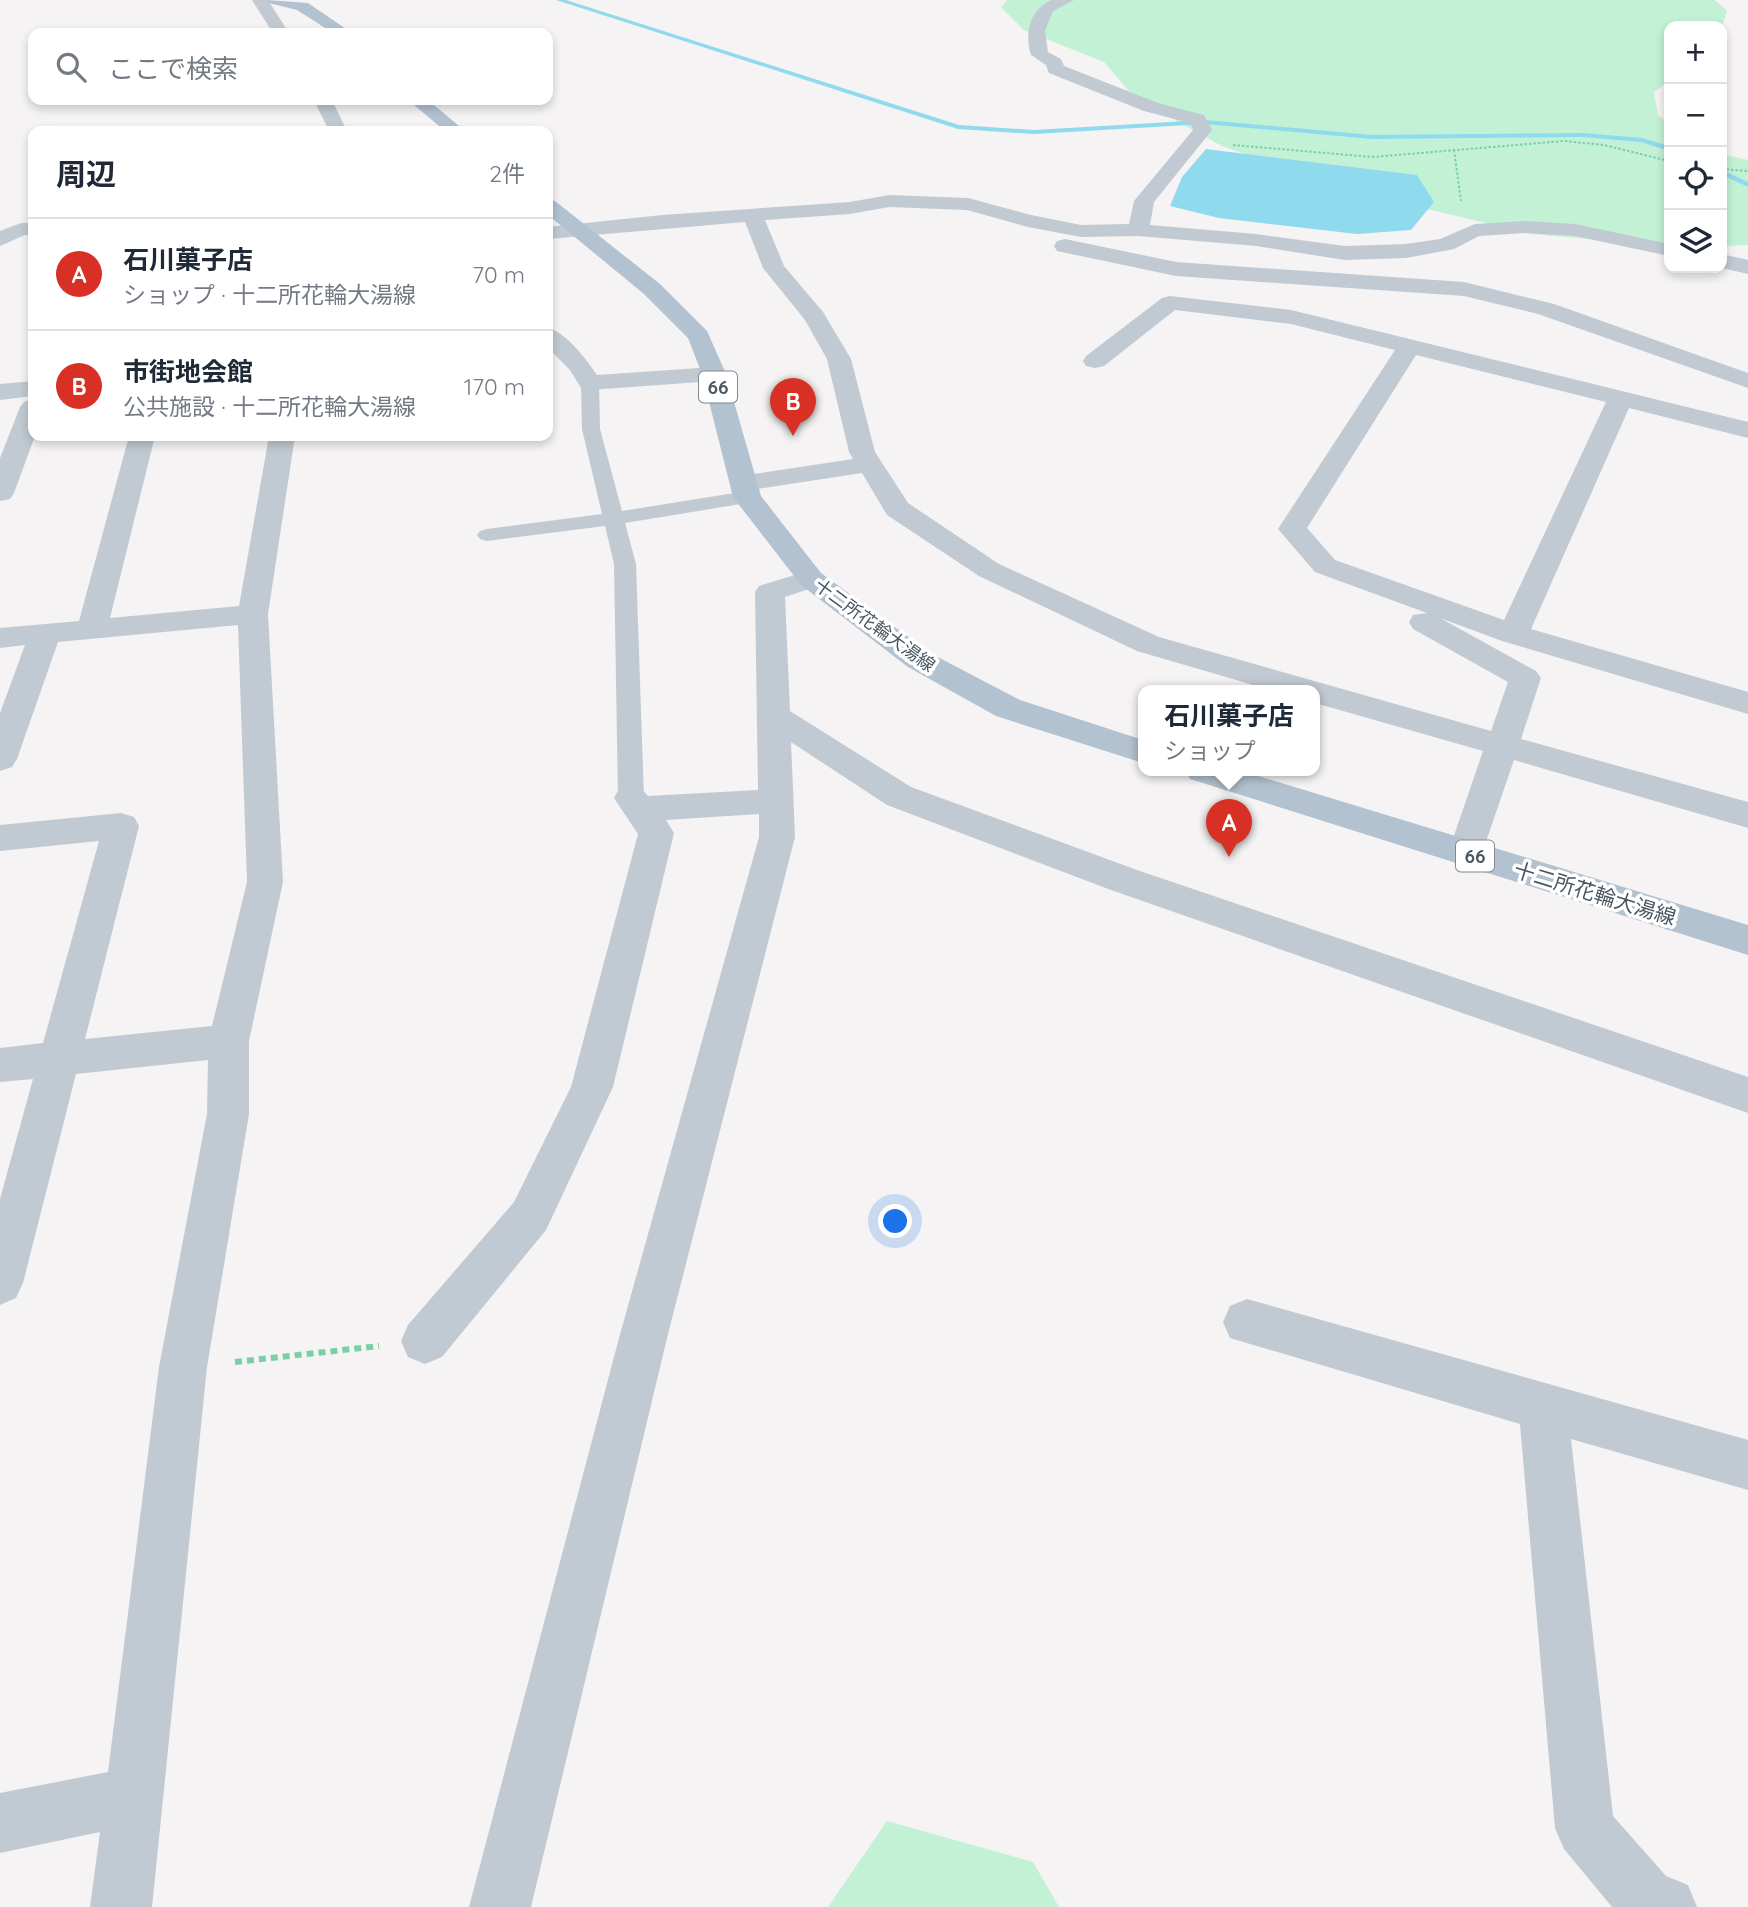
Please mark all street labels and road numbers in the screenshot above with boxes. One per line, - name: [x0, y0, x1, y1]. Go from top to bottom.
- road number: 66: [699, 372, 737, 402]
- street label: 十二所花輪大湯線: [810, 573, 940, 677]
- road number: 66: [1456, 841, 1494, 872]
- street label: 十二所花輪大湯線: [1511, 856, 1679, 930]

